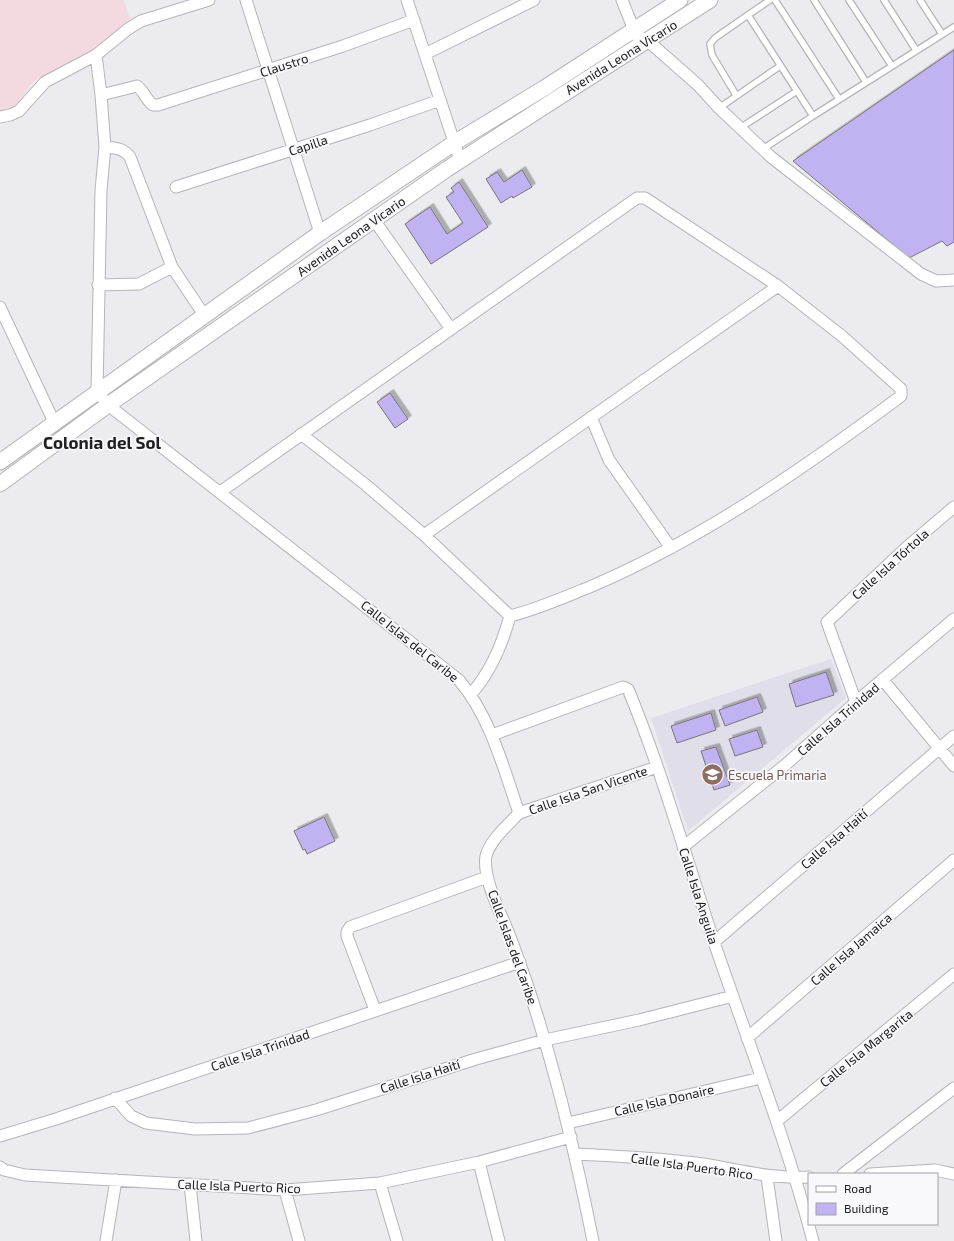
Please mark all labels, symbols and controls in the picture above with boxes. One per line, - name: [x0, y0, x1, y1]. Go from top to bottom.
- street label: Avenida Leona Vicario: [562, 16, 680, 98]
- street label: Claustro: [258, 50, 310, 80]
- street label: Capilla: [286, 131, 330, 159]
- street label: Avenida Leona Vicario: [294, 193, 408, 279]
- district label: Colonia del Sol: [43, 432, 161, 452]
- street label: Calle Isla Tórtola: [848, 525, 932, 603]
- street label: Calle Islas del Caribe: [358, 597, 462, 685]
- street label: Calle Isla Trinidad: [794, 679, 882, 759]
- street label: Calle Isla San Vicente: [527, 762, 649, 818]
- school or university icon: Escuela Primaria: [700, 762, 726, 788]
- place label: Escuela Primaria: [728, 767, 827, 783]
- street label: Calle Isla Haití: [797, 805, 871, 872]
- street label: Calle Isla Anguila: [676, 846, 722, 946]
- street label: Calle Islas del Caribe: [485, 887, 541, 1007]
- street label: Calle Isla Jamaica: [807, 909, 895, 989]
- street label: Calle Isla Margarita: [816, 1006, 916, 1090]
- street label: Calle Isla Trinidad: [209, 1026, 311, 1074]
- street label: Calle Isla Haití: [378, 1055, 463, 1096]
- street label: Calle Isla Donaire: [612, 1081, 716, 1119]
- street label: Calle Isla Puerto Rico: [630, 1149, 754, 1183]
- legend: [808, 1173, 938, 1225]
- street label: Calle Isla Puerto Rico: [177, 1176, 301, 1196]
- text: Road: [844, 1181, 872, 1195]
- text: Building: [844, 1201, 889, 1215]

